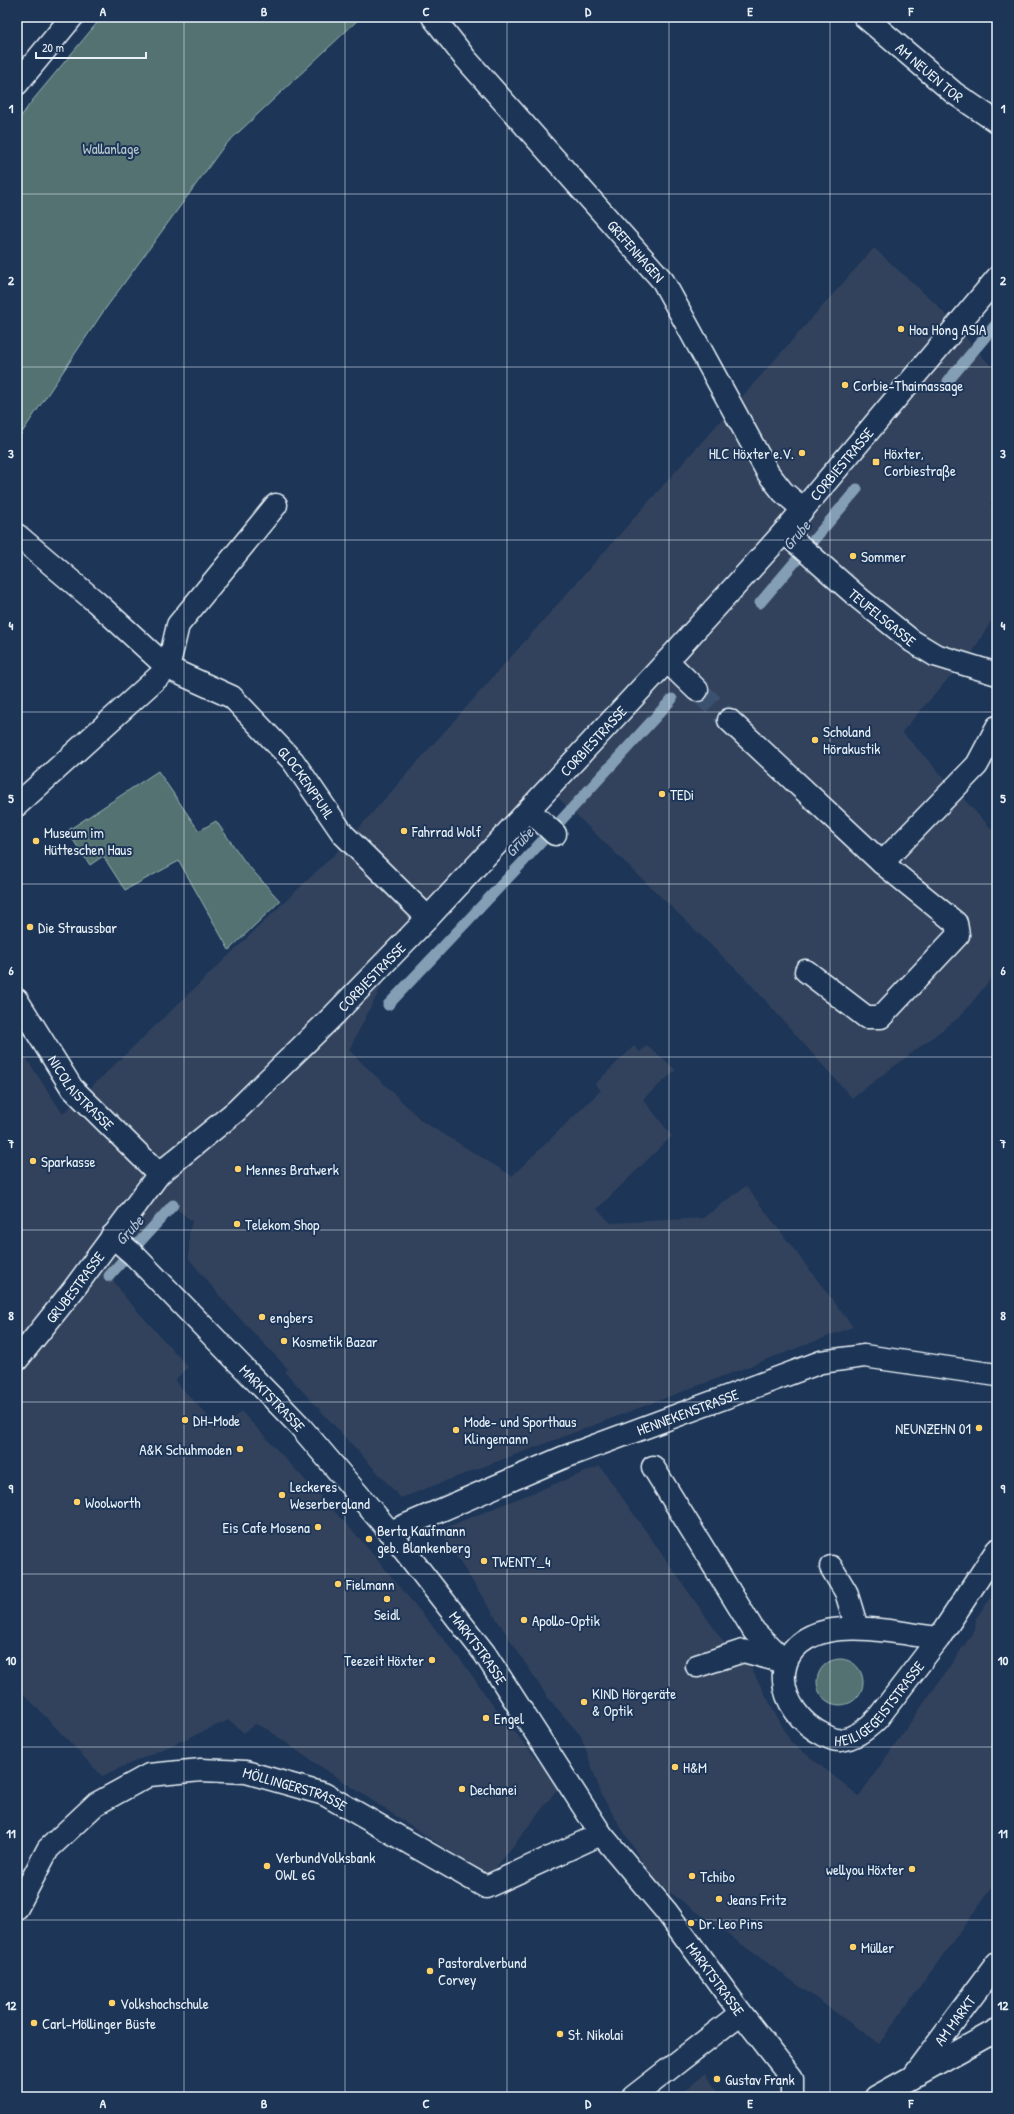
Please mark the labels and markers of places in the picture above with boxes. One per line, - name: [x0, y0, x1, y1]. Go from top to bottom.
- place label: Hoa Hong ASIA: [909, 319, 987, 340]
- marker: Hoa Hong ASIA: [896, 324, 906, 334]
- place label: Corbie-Thaimassage: [853, 375, 963, 396]
- marker: Corbie-Thaimassage: [840, 380, 850, 390]
- place label: HLC Höxter e.V.: [709, 443, 794, 464]
- place label: Höxter, Corbiestraße: [884, 443, 956, 481]
- marker: HLC Höxter e.V.: [797, 448, 807, 458]
- marker: Höxter, Corbiestraße: [871, 457, 881, 467]
- place label: Sommer: [861, 546, 906, 567]
- marker: Sommer: [848, 551, 858, 561]
- place label: Scholand Hörakustik: [823, 721, 880, 759]
- marker: Scholand Hörakustik: [810, 735, 820, 745]
- place label: TEDi: [670, 784, 694, 805]
- marker: TEDi: [657, 789, 667, 799]
- place label: Fahrrad Wolf: [411, 821, 482, 842]
- place label: Museum im Hütteschen Haus: [44, 822, 132, 860]
- marker: Fahrrad Wolf: [399, 826, 409, 836]
- marker: Museum im Hütteschen Haus: [31, 836, 41, 846]
- place label: Die Straussbar: [38, 917, 117, 938]
- marker: Die Straussbar: [25, 922, 35, 932]
- place label: Sparkasse: [41, 1151, 96, 1172]
- marker: Sparkasse: [28, 1156, 38, 1166]
- place label: Mennes Bratwerk: [246, 1159, 339, 1180]
- marker: Mennes Bratwerk: [233, 1164, 243, 1174]
- place label: Telekom Shop: [245, 1214, 320, 1235]
- marker: Telekom Shop: [232, 1219, 242, 1229]
- place label: engbers: [270, 1307, 313, 1328]
- marker: engbers: [257, 1312, 267, 1322]
- place label: Kosmetik Bazar: [292, 1331, 378, 1352]
- marker: Kosmetik Bazar: [279, 1336, 289, 1346]
- place label: DH-Mode: [193, 1410, 240, 1431]
- place label: Mode- und Sporthaus Klingemann: [464, 1411, 577, 1449]
- marker: DH-Mode: [180, 1415, 190, 1425]
- place label: NEUNZEHN 01: [895, 1418, 971, 1439]
- marker: NEUNZEHN 01: [974, 1423, 984, 1433]
- marker: Mode- und Sporthaus Klingemann: [451, 1425, 461, 1435]
- place label: A&K Schuhmoden: [139, 1439, 232, 1460]
- marker: A&K Schuhmoden: [235, 1444, 245, 1454]
- place label: Leckeres Weserbergland: [290, 1476, 370, 1514]
- marker: Leckeres Weserbergland: [277, 1490, 287, 1500]
- place label: Woolworth: [85, 1492, 141, 1513]
- marker: Woolworth: [72, 1497, 82, 1507]
- place label: Eis Cafe Mosena: [223, 1517, 310, 1538]
- place label: Berta Kaufmann geb. Blankenberg: [377, 1520, 471, 1558]
- marker: Eis Cafe Mosena: [313, 1522, 323, 1532]
- marker: Berta Kaufmann geb. Blankenberg: [364, 1534, 374, 1544]
- place label: TWENTY_4: [492, 1551, 551, 1572]
- marker: TWENTY_4: [479, 1556, 489, 1566]
- place label: Fielmann: [345, 1574, 395, 1595]
- marker: Fielmann: [333, 1579, 343, 1589]
- marker: Seidl: [382, 1594, 392, 1604]
- place label: Seidl: [374, 1604, 400, 1625]
- place label: Apollo-Optik: [532, 1610, 600, 1631]
- marker: Apollo-Optik: [519, 1615, 529, 1625]
- place label: Teezeit Höxter: [344, 1650, 424, 1671]
- marker: Teezeit Höxter: [427, 1655, 437, 1665]
- place label: KIND Hörgeräte & Optik: [592, 1683, 676, 1721]
- marker: KIND Hörgeräte & Optik: [579, 1697, 589, 1707]
- place label: Engel: [494, 1708, 524, 1729]
- marker: Engel: [481, 1713, 491, 1723]
- place label: H&M: [683, 1757, 707, 1778]
- marker: H&M: [670, 1762, 680, 1772]
- place label: Dechanei: [470, 1779, 517, 1800]
- marker: Dechanei: [457, 1784, 467, 1794]
- place label: VerbundVolksbank OWL eG: [275, 1847, 376, 1885]
- place label: wellyou Höxter: [826, 1859, 904, 1880]
- marker: VerbundVolksbank OWL eG: [262, 1861, 272, 1871]
- marker: wellyou Höxter: [907, 1864, 917, 1874]
- place label: Tchibo: [700, 1866, 735, 1887]
- marker: Tchibo: [687, 1871, 697, 1881]
- place label: Jeans Fritz: [727, 1889, 787, 1910]
- marker: Jeans Fritz: [714, 1894, 724, 1904]
- place label: Dr. Leo Pins: [699, 1913, 763, 1934]
- marker: Dr. Leo Pins: [686, 1918, 696, 1928]
- place label: Müller: [861, 1937, 894, 1958]
- marker: Müller: [848, 1942, 858, 1952]
- place label: Pastoralverbund Corvey: [438, 1952, 526, 1990]
- marker: Pastoralverbund Corvey: [425, 1966, 435, 1976]
- place label: Volkshochschule: [120, 1993, 209, 2014]
- marker: Volkshochschule: [107, 1998, 117, 2008]
- place label: Carl-Möllinger Büste: [42, 2013, 156, 2034]
- marker: Carl-Möllinger Büste: [29, 2018, 39, 2028]
- place label: St. Nikolai: [568, 2024, 624, 2045]
- marker: St. Nikolai: [555, 2029, 565, 2039]
- place label: Gustav Frank: [725, 2069, 795, 2090]
- marker: Gustav Frank: [712, 2074, 722, 2084]

